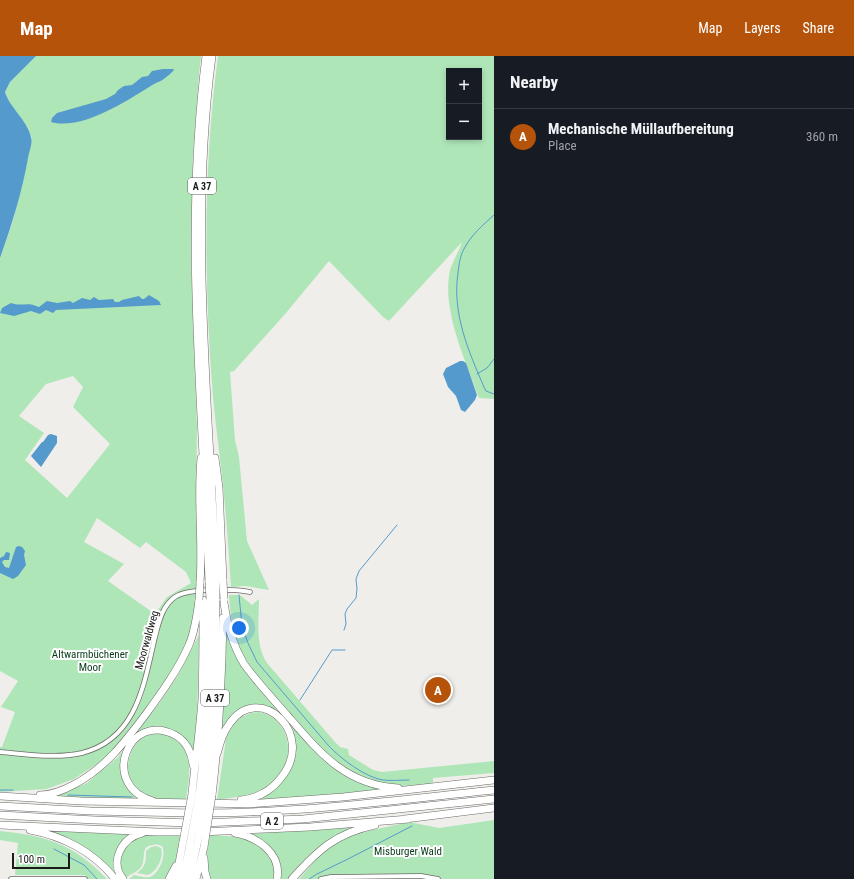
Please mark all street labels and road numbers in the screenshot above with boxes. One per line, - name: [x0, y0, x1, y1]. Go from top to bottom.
- road number: A 37: [188, 178, 216, 194]
- street label: Moorwaldweg: [132, 609, 162, 671]
- road number: A 37: [201, 690, 229, 706]
- road number: A 2: [261, 813, 283, 829]

